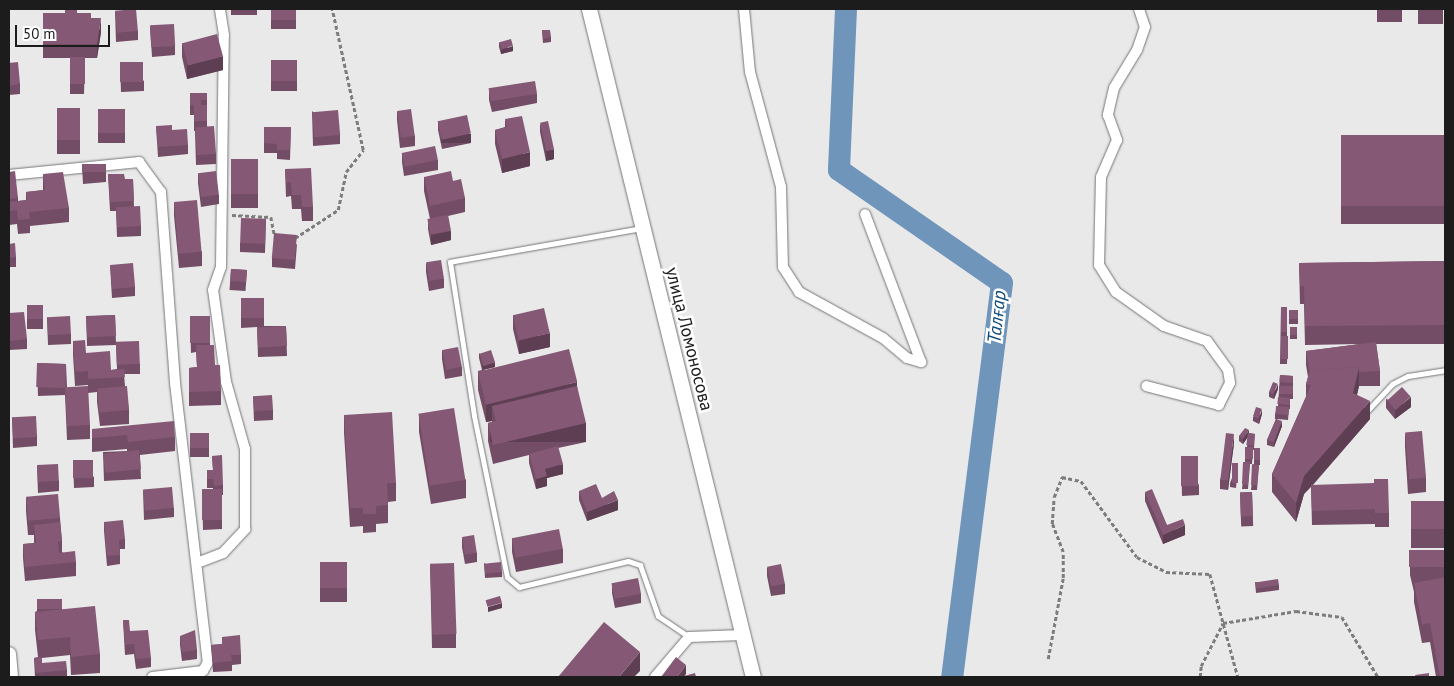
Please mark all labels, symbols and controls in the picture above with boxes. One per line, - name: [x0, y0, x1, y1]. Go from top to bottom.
- scale bar: [18, 15, 112, 47]
- text: 50 m: [23, 24, 56, 43]
- street label: улица Ломоносова: [661, 265, 717, 413]
- water label: Талғар: [983, 289, 1011, 345]

